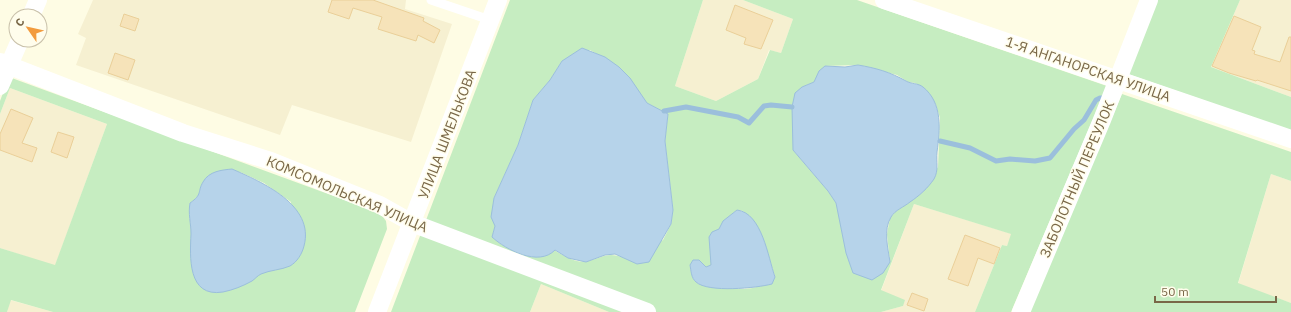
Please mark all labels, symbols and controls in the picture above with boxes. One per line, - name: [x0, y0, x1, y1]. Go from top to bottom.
- north arrow: [8, 8, 48, 48]
- text: С: [12, 16, 28, 29]
- street label: 1-Я АНГАНОРСКАЯ УЛИЦА: [1003, 32, 1173, 106]
- street label: УЛИЦА ШМЕЛЬКОВА: [414, 66, 480, 202]
- street label: ЗАБОЛОТНЫЙ ПЕРЕУЛОК: [1035, 97, 1118, 260]
- street label: КОМСОМОЛЬСКАЯ УЛИЦА: [264, 152, 430, 236]
- scale bar: [1155, 278, 1276, 304]
- text: 50 m: [1161, 284, 1189, 299]

